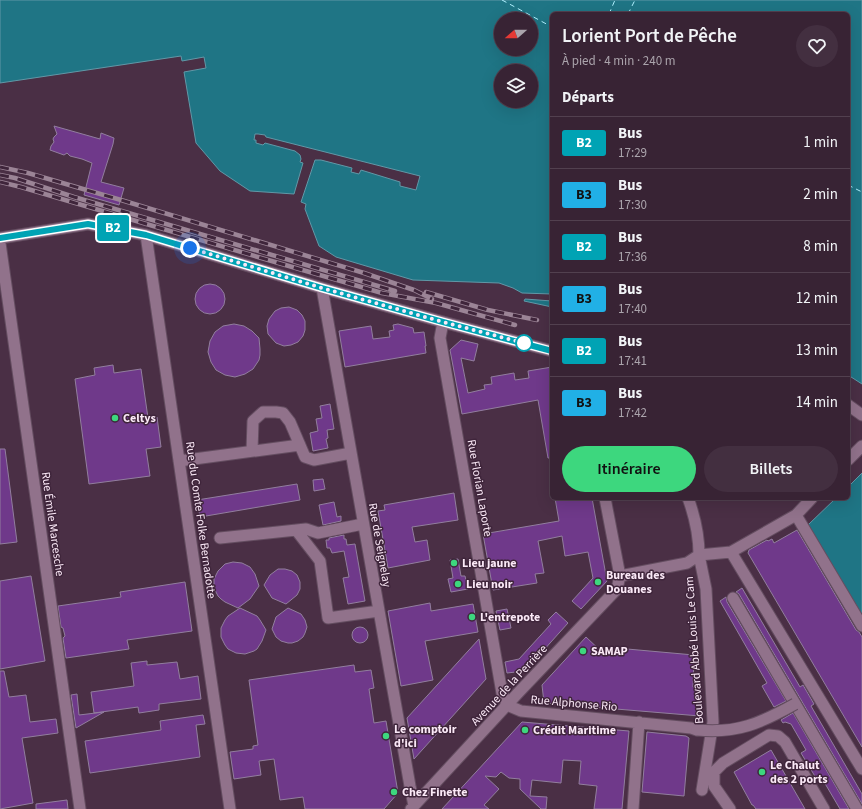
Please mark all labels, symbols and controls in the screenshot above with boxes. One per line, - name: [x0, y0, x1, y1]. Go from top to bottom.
- north arrow: [494, 12, 538, 56]
- map controls: [494, 12, 538, 108]
- text: Lorient Port de Pêche: [562, 23, 737, 50]
- button: heart: [796, 25, 838, 67]
- text: À pied · 4 min · 240 m: [562, 52, 676, 70]
- button: layers: [494, 64, 538, 108]
- text: Départs: [562, 87, 614, 108]
- text: Bus: [618, 123, 642, 144]
- text: 1 min: [803, 132, 838, 153]
- text: B2: [576, 133, 592, 153]
- text: 17:29: [618, 144, 647, 162]
- text: Bus: [618, 175, 642, 196]
- text: 2 min: [803, 184, 838, 205]
- text: B3: [576, 185, 592, 205]
- text: 17:30: [618, 196, 647, 214]
- line badge: B2: [95, 215, 131, 241]
- text: B2: [105, 218, 121, 238]
- text: Bus: [618, 227, 642, 248]
- text: 8 min: [803, 236, 838, 257]
- text: B2: [576, 237, 592, 257]
- your location: [180, 238, 200, 258]
- text: 17:36: [618, 248, 647, 266]
- text: Bus: [618, 279, 642, 300]
- text: 12 min: [796, 288, 838, 309]
- text: B3: [576, 289, 592, 309]
- text: 17:40: [618, 300, 647, 318]
- text: Bus: [618, 331, 642, 352]
- unlabelled marker: [515, 334, 533, 352]
- text: 13 min: [796, 340, 838, 361]
- text: B2: [576, 341, 592, 361]
- text: 17:41: [618, 352, 647, 370]
- text: Bus: [618, 383, 642, 404]
- text: 14 min: [796, 392, 838, 413]
- text: B3: [576, 393, 592, 413]
- text: 17:42: [618, 404, 647, 422]
- place label: Celtys: [123, 410, 156, 427]
- marker: Celtys: [110, 413, 120, 423]
- street label: Rue Florian Laporte: [463, 438, 496, 538]
- street label: Rue du Comte Folke Bernadotte: [181, 440, 220, 600]
- button: Itinéraire: [562, 446, 696, 492]
- button: Billets: [704, 446, 838, 492]
- street label: Rue Émile Marcesche: [37, 471, 68, 577]
- street label: Rue de Seignelay: [364, 502, 395, 589]
- place label: Lieu jaune: [462, 555, 517, 572]
- marker: Lieu jaune: [449, 558, 459, 568]
- place label: Bureau des Douanes: [606, 567, 665, 598]
- place label: Lieu noir: [466, 576, 513, 593]
- street label: Boulevard Abbé Louis Le Cam: [681, 576, 708, 724]
- marker: Bureau des Douanes: [593, 577, 603, 587]
- marker: Lieu noir: [453, 579, 463, 589]
- place label: L'entrepote: [480, 609, 540, 626]
- marker: L'entrepote: [467, 612, 477, 622]
- street label: Avenue de la Perrière: [467, 641, 552, 730]
- place label: SAMAP: [591, 643, 628, 660]
- marker: SAMAP: [578, 646, 588, 656]
- street label: Rue Alphonse Rio: [530, 691, 618, 716]
- place label: Le comptoir d'ici: [394, 721, 457, 752]
- place label: Crédit Maritime: [533, 722, 616, 739]
- marker: Crédit Maritime: [520, 725, 530, 735]
- marker: Le comptoir d'ici: [381, 731, 391, 741]
- place label: Le Chalut des 2 ports: [770, 757, 828, 788]
- marker: Le Chalut des 2 ports: [757, 767, 767, 777]
- place label: Chez Finette: [402, 784, 467, 801]
- marker: Chez Finette: [389, 787, 399, 797]

